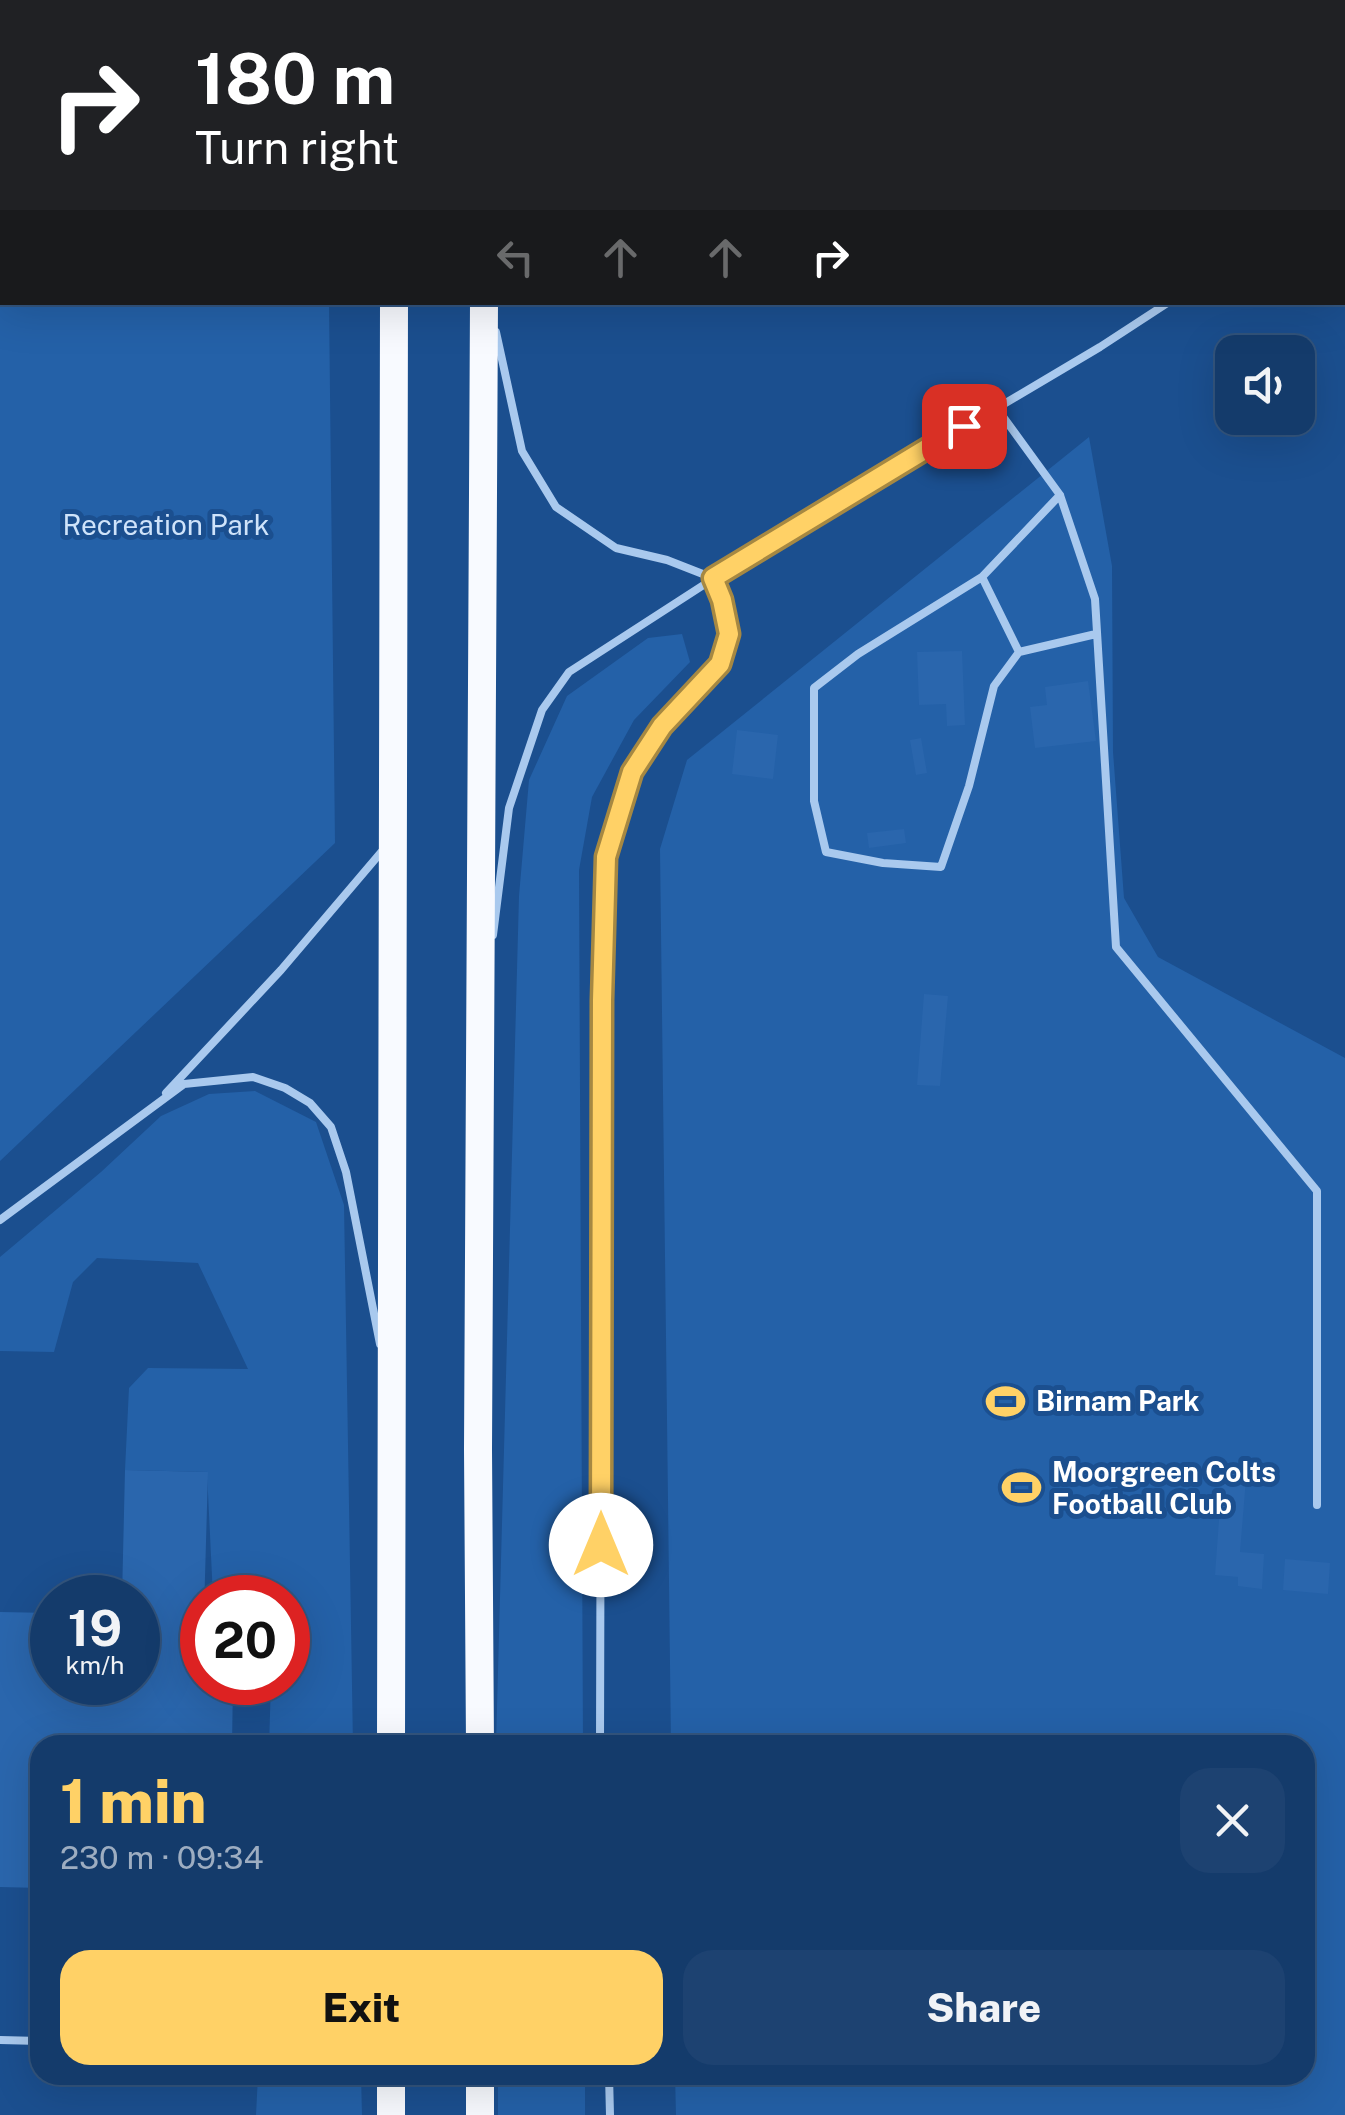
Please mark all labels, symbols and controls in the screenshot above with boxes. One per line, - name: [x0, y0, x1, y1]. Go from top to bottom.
- text: 180 m: [195, 37, 395, 120]
- icon: right: [30, 40, 160, 170]
- text: Turn right: [195, 121, 399, 174]
- icon: left: [488, 230, 543, 285]
- icon: ahead: [593, 230, 648, 285]
- icon: ahead: [698, 230, 753, 285]
- icon: right: [803, 230, 858, 285]
- map controls: [1215, 335, 1315, 435]
- button: sound: [1215, 335, 1315, 435]
- pin: [922, 384, 1007, 469]
- icon: arrive: [937, 399, 992, 454]
- park label: Recreation Park: [63, 508, 269, 541]
- sports icon: Birnam Park: [985, 1380, 1027, 1422]
- place label: Birnam Park: [1036, 1384, 1200, 1417]
- place label: Moorgreen Colts Football Club: [1052, 1455, 1276, 1520]
- sports icon: Moorgreen Colts Football Club: [1001, 1467, 1043, 1509]
- position arrow: [549, 1493, 653, 1597]
- speed limit sign: 20: [180, 1575, 310, 1705]
- text: 19: [68, 1598, 122, 1657]
- text: km/h: [66, 1650, 124, 1680]
- text: 1 min: [60, 1766, 207, 1837]
- button: close: [1180, 1768, 1285, 1873]
- text: 230 m · 09:34: [60, 1839, 264, 1876]
- button: Exit: [60, 1950, 663, 2065]
- button: Share: [683, 1950, 1285, 2065]

